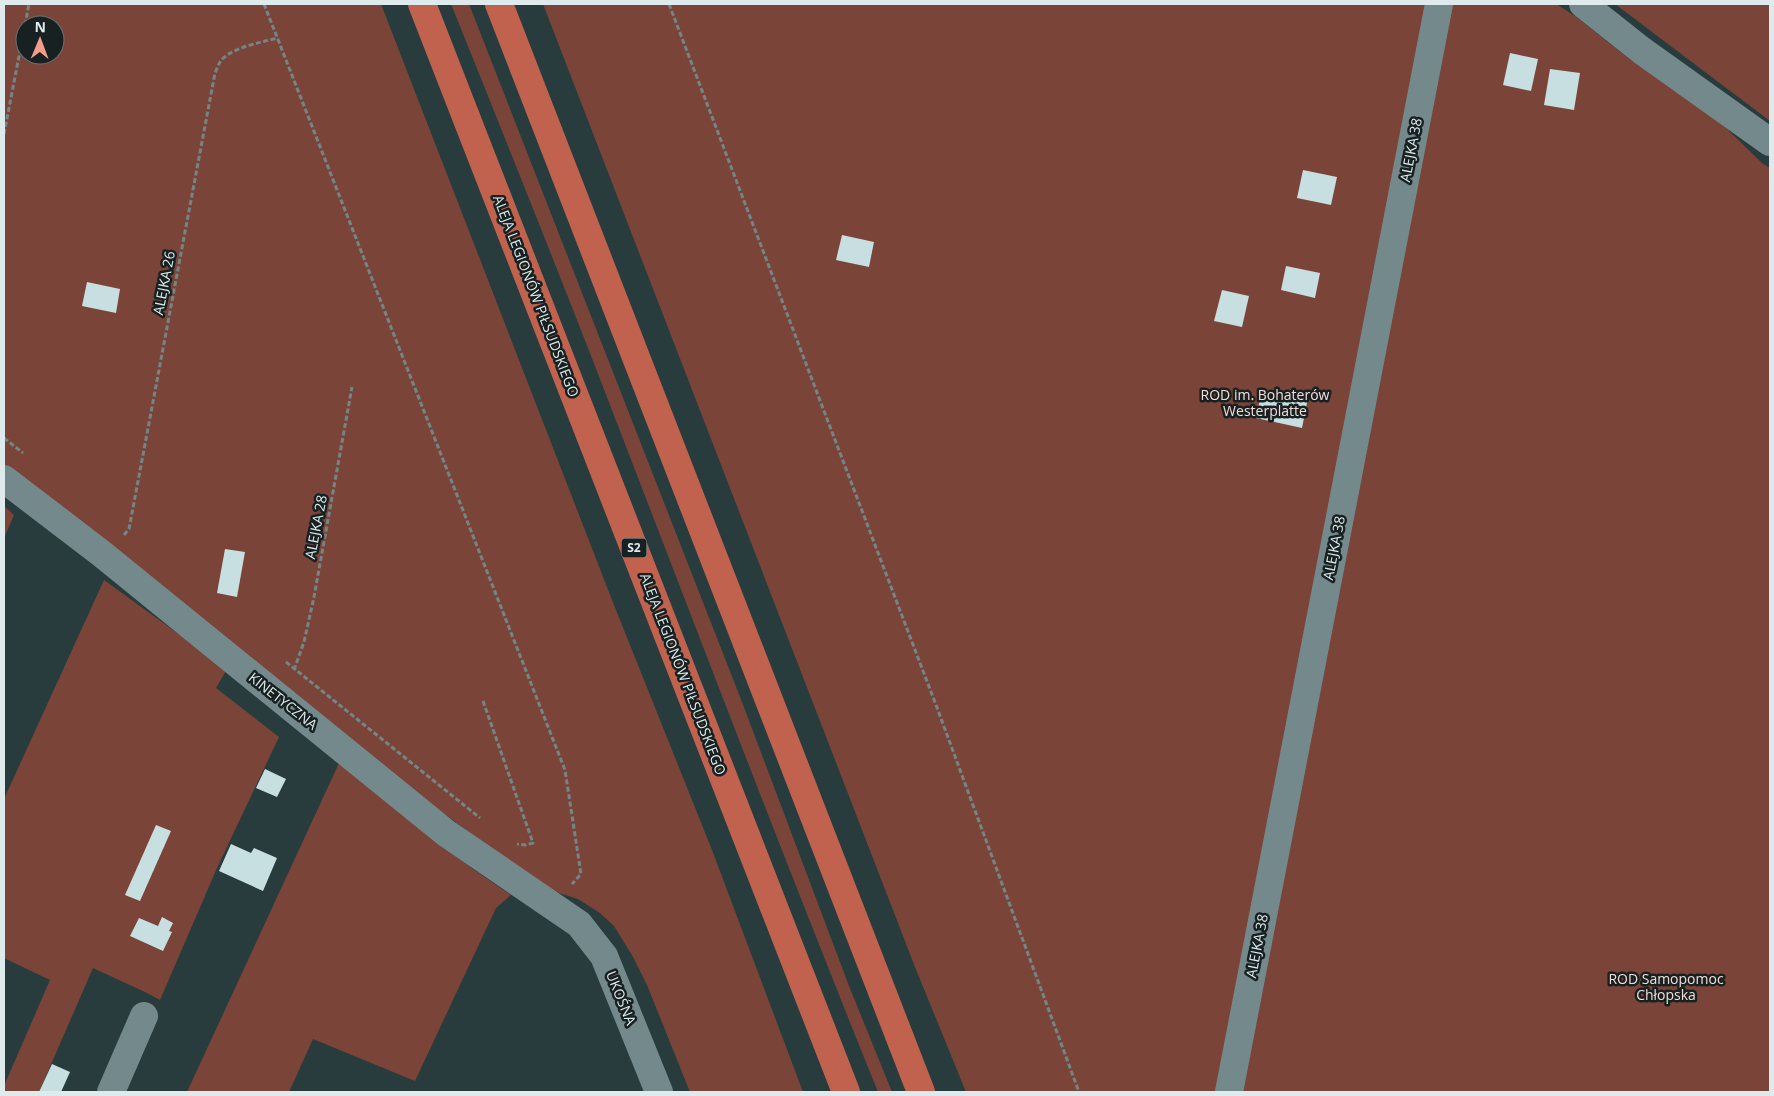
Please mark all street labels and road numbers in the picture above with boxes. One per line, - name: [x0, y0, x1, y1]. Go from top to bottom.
- street label: ALEJKA 38: [1395, 116, 1426, 184]
- street label: ALEJA LEGIONÓW PIŁSUDSKIEGO: [489, 192, 584, 400]
- street label: ALEJKA 26: [148, 249, 179, 317]
- street label: ALEJKA 28: [300, 493, 331, 561]
- street label: ALEJKA 38: [1318, 514, 1349, 582]
- road number: S2: [622, 538, 646, 558]
- street label: ALEJA LEGIONÓW PIŁSUDSKIEGO: [636, 570, 731, 778]
- street label: KINETYCZNA: [245, 668, 322, 734]
- street label: ALEJKA 38: [1241, 912, 1272, 980]
- street label: UKOŚNA: [602, 968, 641, 1028]

